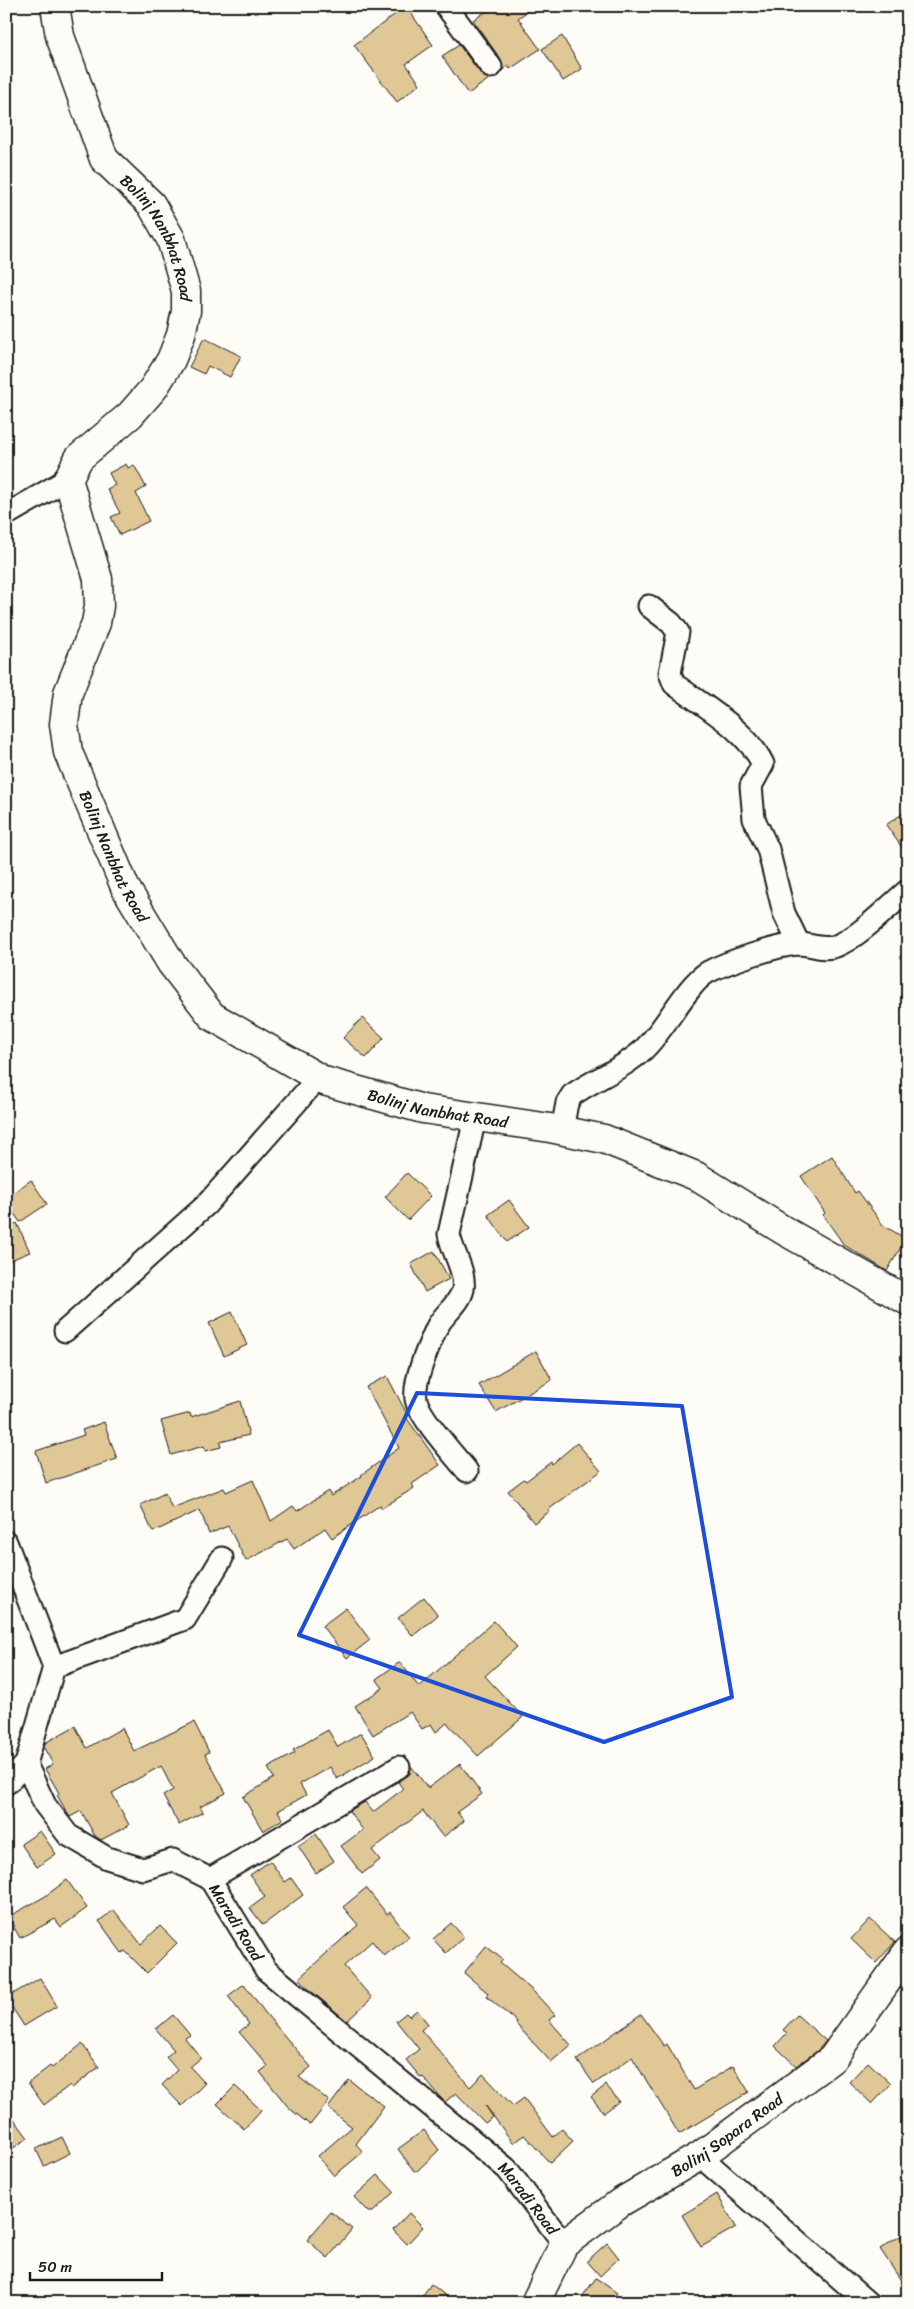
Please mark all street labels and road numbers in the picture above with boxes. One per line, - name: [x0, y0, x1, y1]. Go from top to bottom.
- street label: Bolinj Nanbhat Road: [113, 167, 200, 303]
- street label: Bolinj Nanbhat Road: [71, 786, 158, 930]
- street label: Bolinj Nanbhat Road: [364, 1080, 512, 1137]
- street label: Maradi Road: [201, 1877, 272, 1968]
- street label: Bolinj Sopara Road: [665, 2085, 791, 2185]
- street label: Maradi Road: [492, 2153, 567, 2243]

